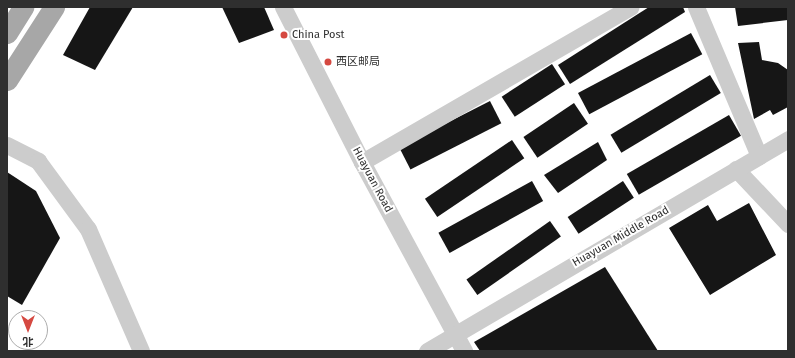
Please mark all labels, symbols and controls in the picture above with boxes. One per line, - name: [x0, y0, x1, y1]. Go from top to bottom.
- place label: China Post: [292, 28, 345, 42]
- marker: China Post: [279, 30, 289, 40]
- place label: 西区邮局: [336, 55, 380, 69]
- marker: 西区邮局: [323, 57, 333, 67]
- street label: Huayuan Road: [349, 145, 395, 215]
- street label: Huayuan Middle Road: [570, 204, 672, 270]
- north arrow: [8, 310, 48, 350]
- text: 北: [23, 335, 34, 348]

